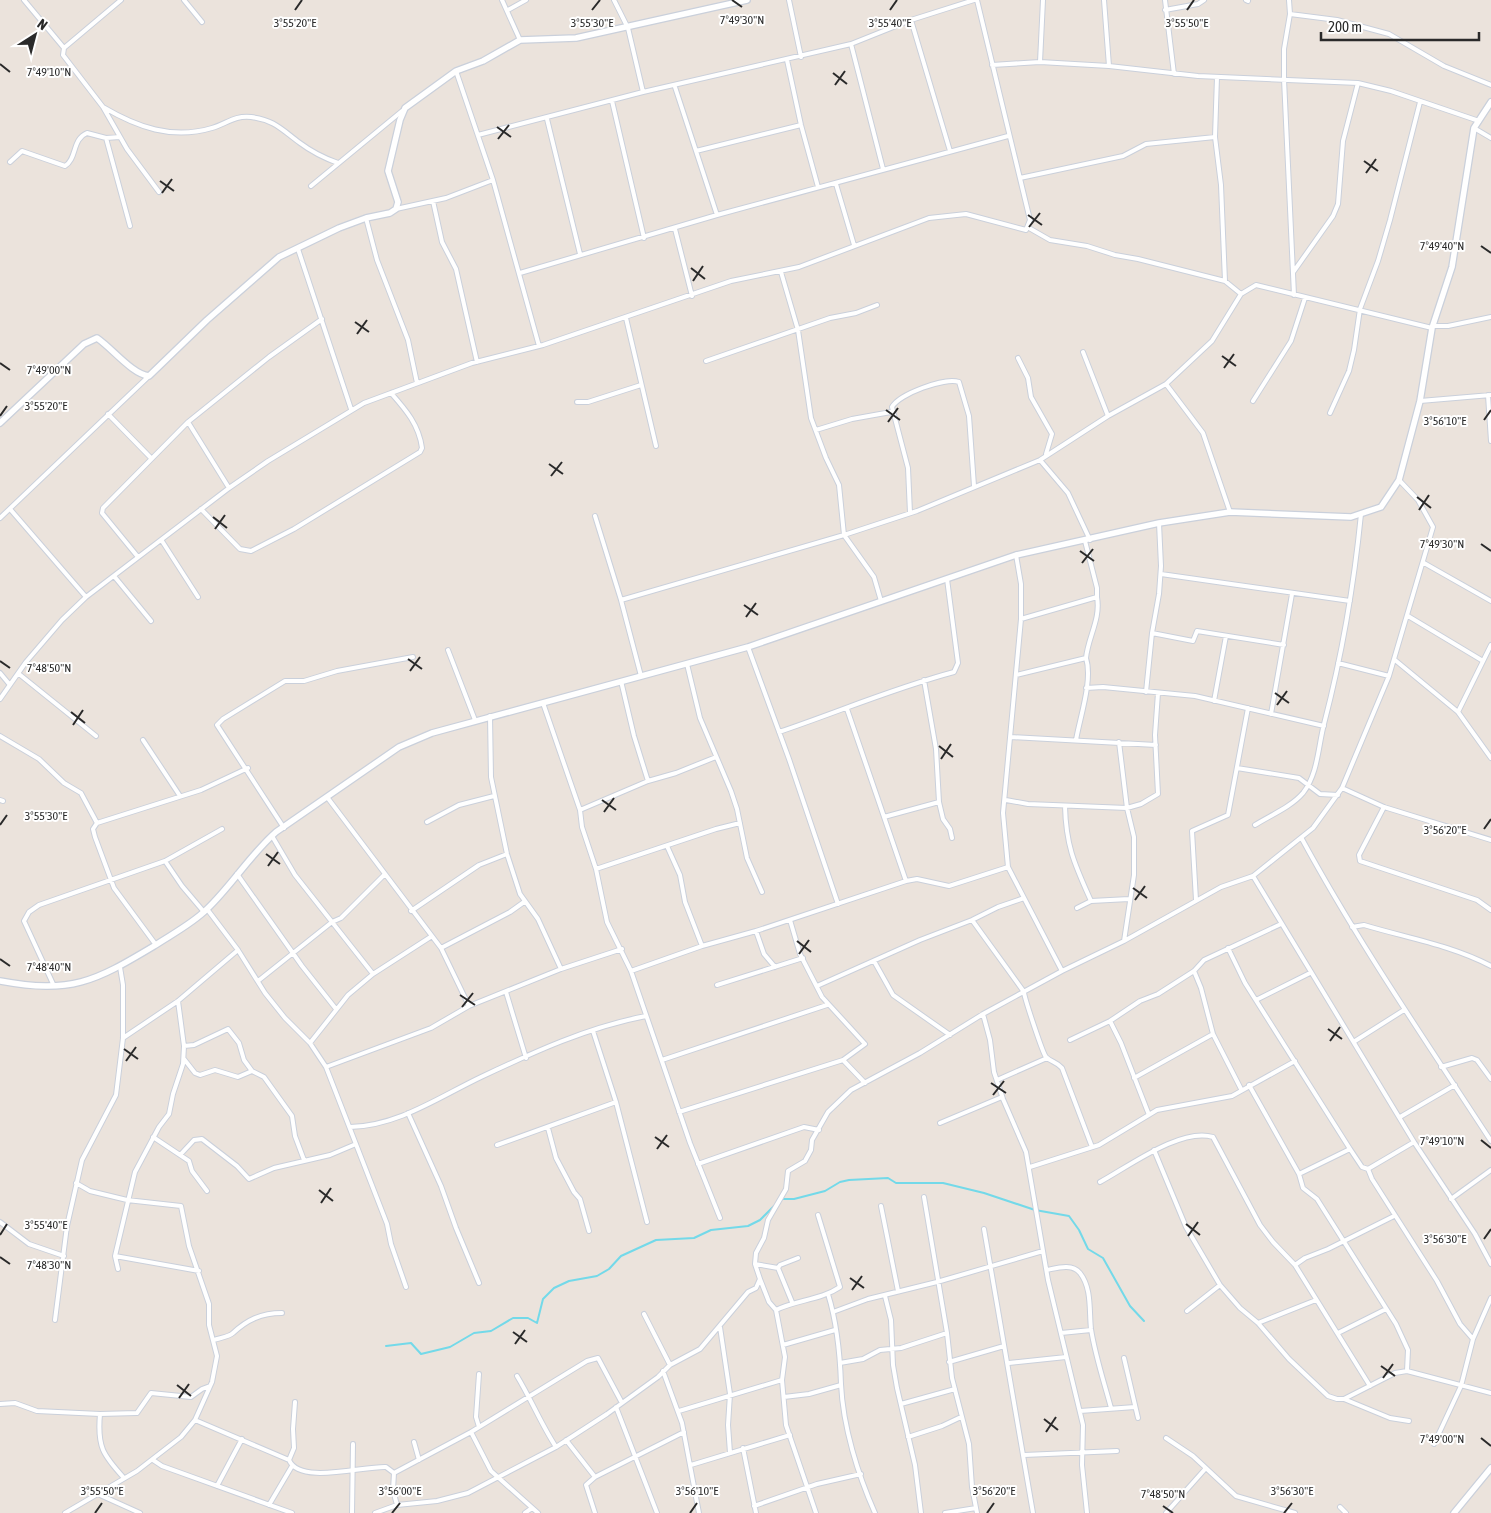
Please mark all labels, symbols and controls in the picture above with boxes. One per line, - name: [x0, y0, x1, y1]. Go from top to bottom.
- north arrow: [10, 10, 60, 60]
- scale bar: [1321, 10, 1478, 42]
- text: 7°49'30"N: [720, 13, 764, 27]
- text: N: [35, 16, 51, 33]
- text: 3°55'20"E: [274, 16, 316, 30]
- text: 3°55'30"E: [571, 16, 613, 30]
- text: 3°55'40"E: [869, 16, 911, 30]
- text: 3°55'50"E: [1166, 16, 1208, 30]
- text: 200 m: [1328, 18, 1362, 35]
- text: 7°49'10"N: [27, 65, 71, 79]
- text: 7°49'40"N: [1420, 239, 1464, 253]
- text: 7°49'00"N: [27, 363, 71, 377]
- text: 3°55'20"E: [25, 399, 67, 413]
- text: 3°56'10"E: [1424, 414, 1466, 428]
- text: 7°49'30"N: [1420, 537, 1464, 551]
- text: 7°48'50"N: [27, 661, 71, 675]
- text: 3°55'30"E: [25, 809, 67, 823]
- text: 3°56'20"E: [1424, 823, 1466, 837]
- text: 7°48'40"N: [27, 960, 71, 974]
- text: 7°49'10"N: [1420, 1134, 1464, 1148]
- text: 3°55'40"E: [25, 1218, 67, 1232]
- text: 3°56'30"E: [1424, 1232, 1466, 1246]
- text: 7°48'30"N: [27, 1258, 71, 1272]
- text: 7°49'00"N: [1420, 1432, 1464, 1446]
- text: 3°55'50"E: [81, 1484, 123, 1498]
- text: 3°56'00"E: [379, 1484, 421, 1498]
- text: 3°56'10"E: [676, 1484, 718, 1498]
- text: 3°56'20"E: [973, 1484, 1015, 1498]
- text: 3°56'30"E: [1271, 1484, 1313, 1498]
- text: 7°48'50"N: [1141, 1487, 1185, 1501]

